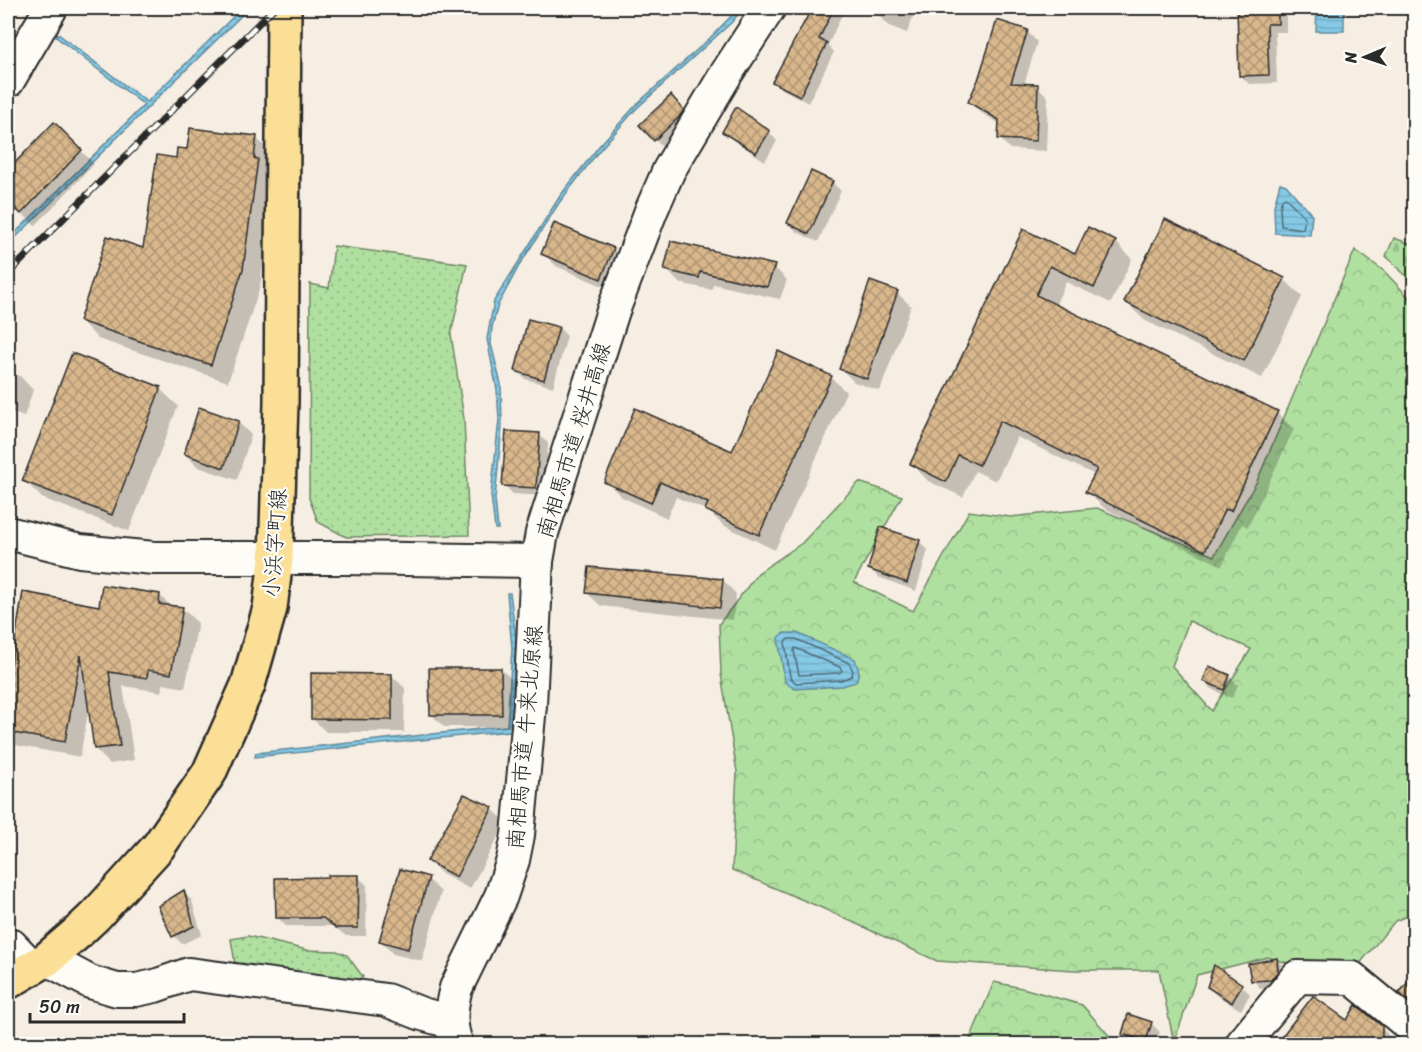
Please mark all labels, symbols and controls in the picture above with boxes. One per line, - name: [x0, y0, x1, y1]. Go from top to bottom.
- north arrow: [1335, 27, 1395, 87]
- text: N: [1336, 51, 1365, 65]
- street label: 南相馬市道 桜井高線: [525, 337, 622, 543]
- street label: 小浜字町線: [251, 487, 298, 599]
- street label: 南相馬市道 牛来北原線: [495, 623, 554, 851]
- scale bar: [30, 986, 184, 1024]
- text: 50 m: [39, 991, 80, 1023]

